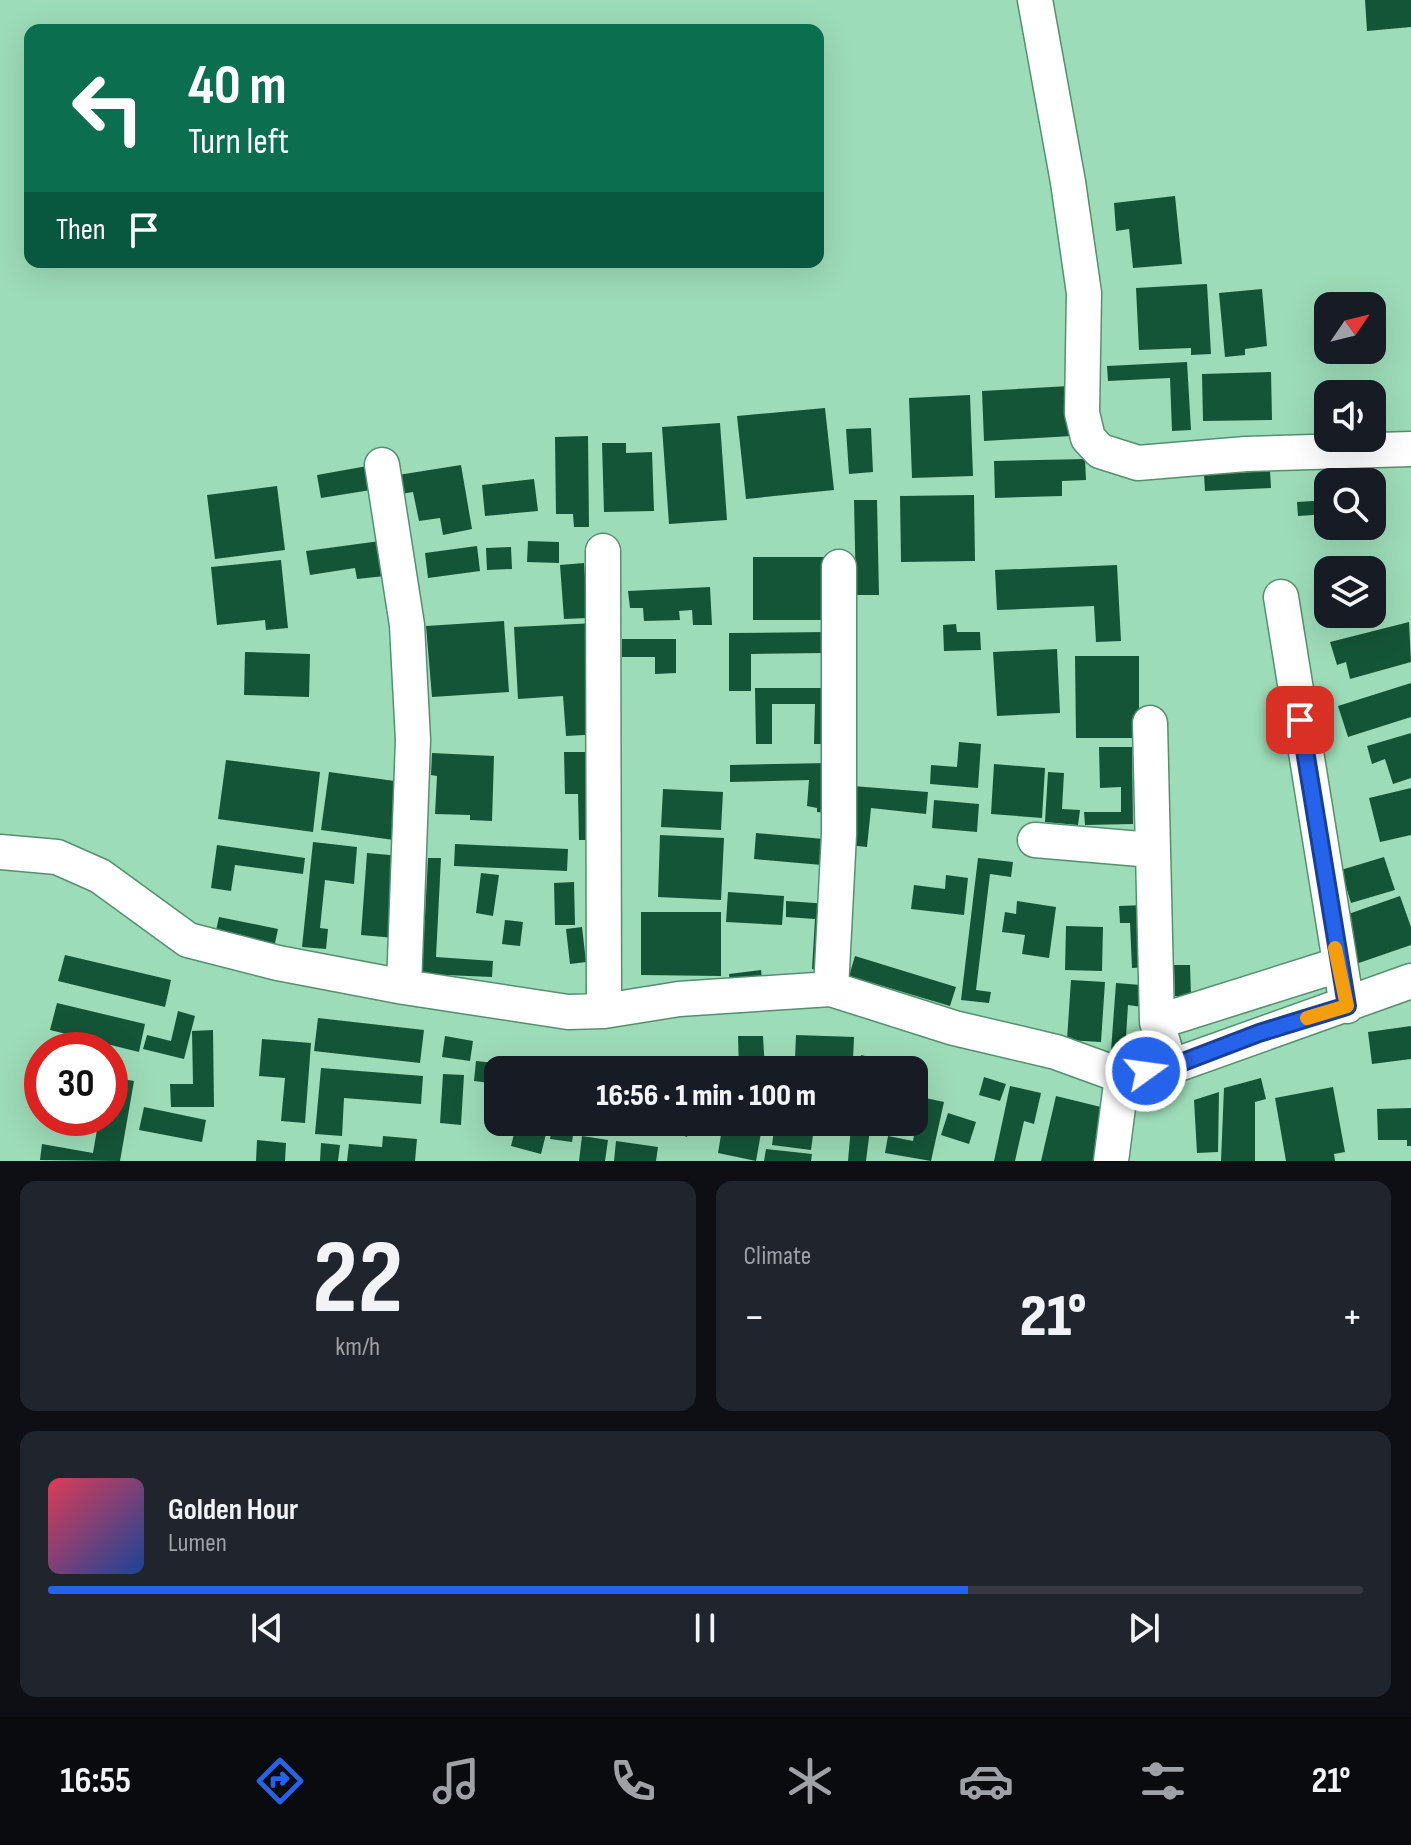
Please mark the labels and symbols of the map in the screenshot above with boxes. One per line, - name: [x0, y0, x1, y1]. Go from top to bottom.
- north arrow: [1314, 292, 1386, 364]
- pin: [1266, 686, 1334, 754]
- position arrow: [1104, 1029, 1188, 1113]
- speed limit sign: 30: [24, 1032, 128, 1136]

